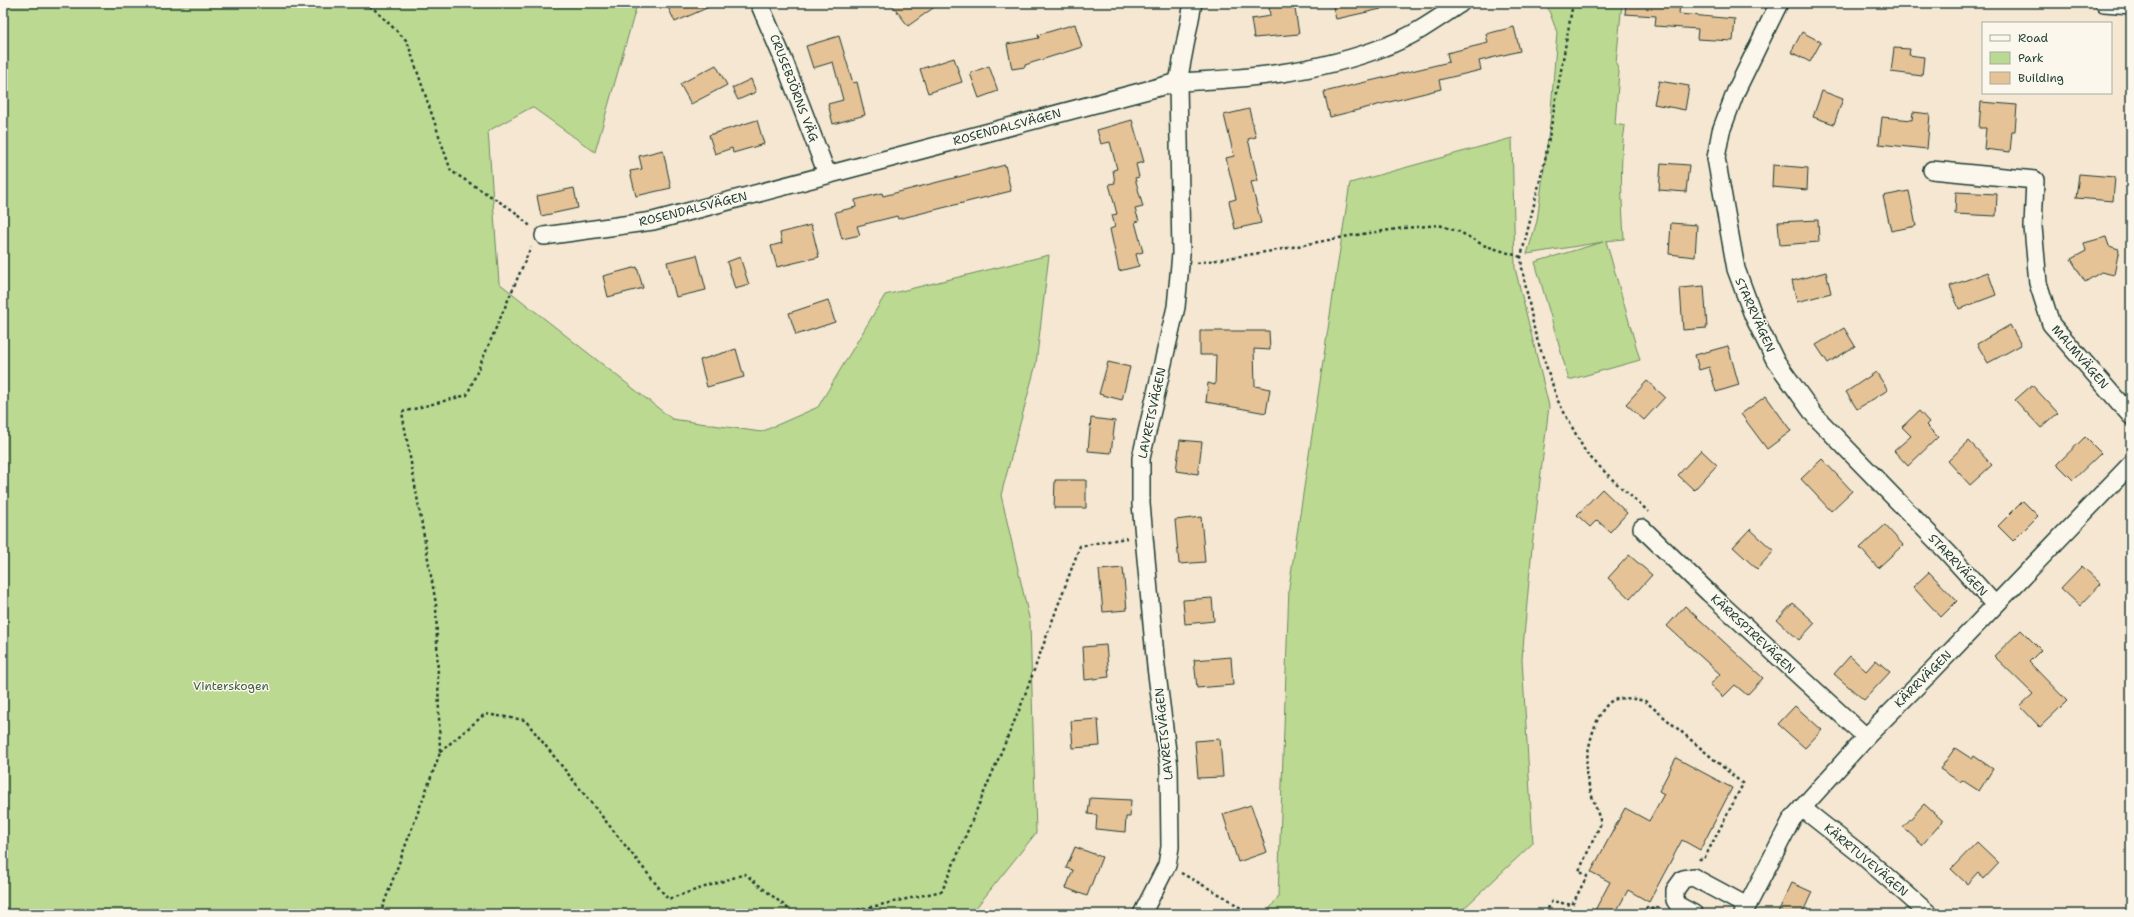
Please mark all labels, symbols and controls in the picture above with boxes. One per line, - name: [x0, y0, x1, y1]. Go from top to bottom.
- legend: [1982, 22, 2112, 94]
- text: Road: [2018, 30, 2049, 46]
- street label: CRUSEBJÖRNS VÄG: [766, 32, 822, 144]
- text: Park: [2018, 50, 2044, 66]
- text: Building: [2018, 70, 2064, 86]
- street label: ROSENDALSVÄGEN: [951, 105, 1063, 149]
- street label: ROSENDALSVÄGEN: [637, 188, 749, 230]
- street label: STARRVÄGEN: [1731, 275, 1779, 355]
- street label: MALMVÄGEN: [2048, 322, 2112, 392]
- street label: LAVRETSVÄGEN: [1135, 366, 1169, 460]
- street label: STARRVÄGEN: [1925, 530, 1991, 600]
- street label: KÄRRSPIREVÄGEN: [1707, 591, 1799, 677]
- street label: KÄRRVÄGEN: [1891, 647, 1955, 711]
- park label: Vinterskogen: [193, 678, 269, 694]
- street label: LAVRETSVÄGEN: [1151, 687, 1177, 781]
- street label: KÄRRTUVEVÄGEN: [1821, 820, 1911, 900]

